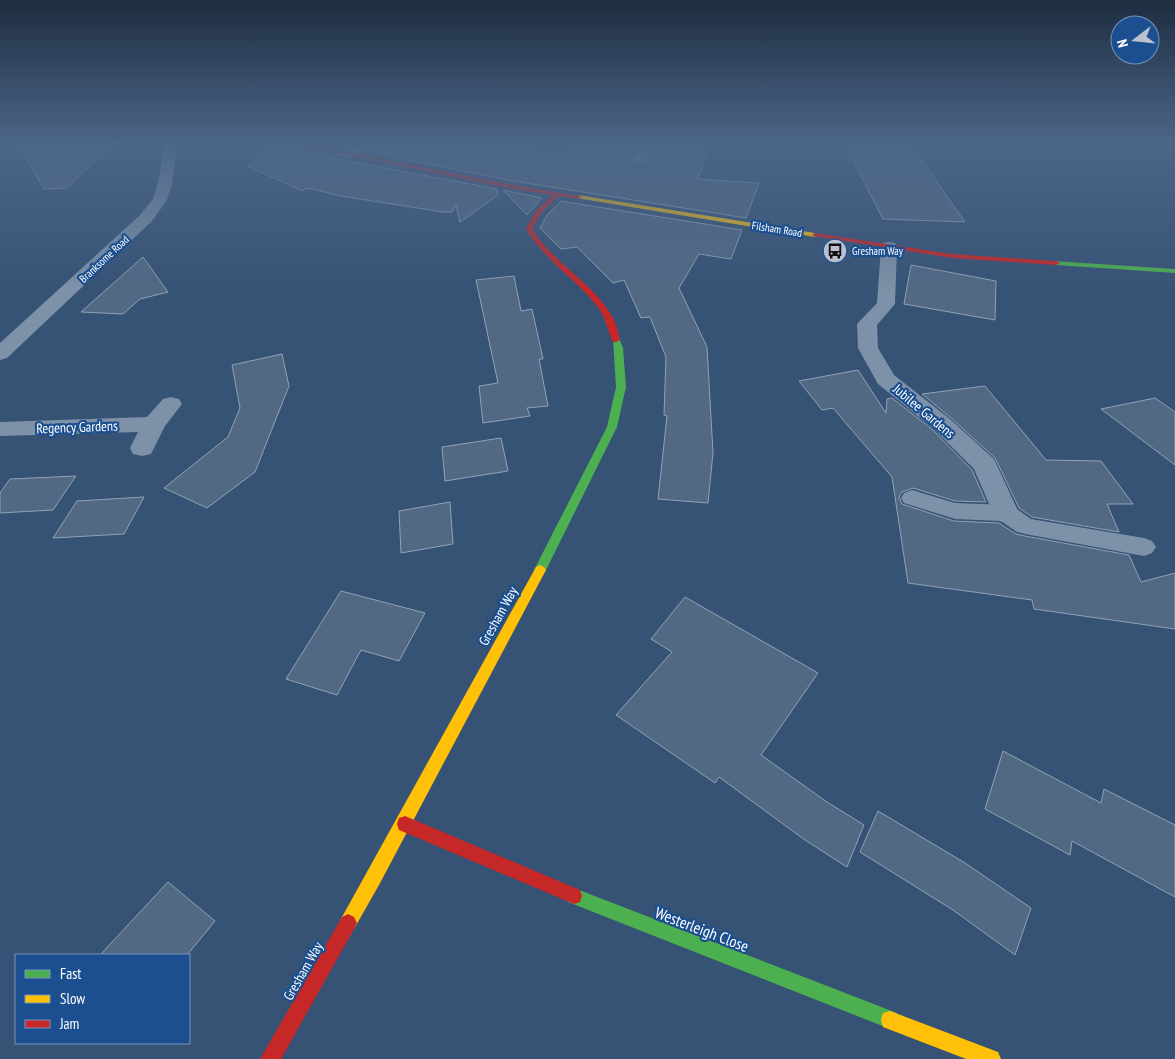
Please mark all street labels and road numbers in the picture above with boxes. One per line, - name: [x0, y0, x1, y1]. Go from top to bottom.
- street label: Filsham Road: [751, 218, 803, 240]
- street label: Branksome Road: [76, 232, 132, 286]
- street label: Jubilee Gardens: [889, 379, 959, 442]
- street label: Regency Gardens: [36, 417, 118, 437]
- street label: Gresham Way: [474, 583, 522, 649]
- street label: Westerleigh Close: [652, 902, 752, 956]
- street label: Gresham Way: [279, 938, 327, 1003]

